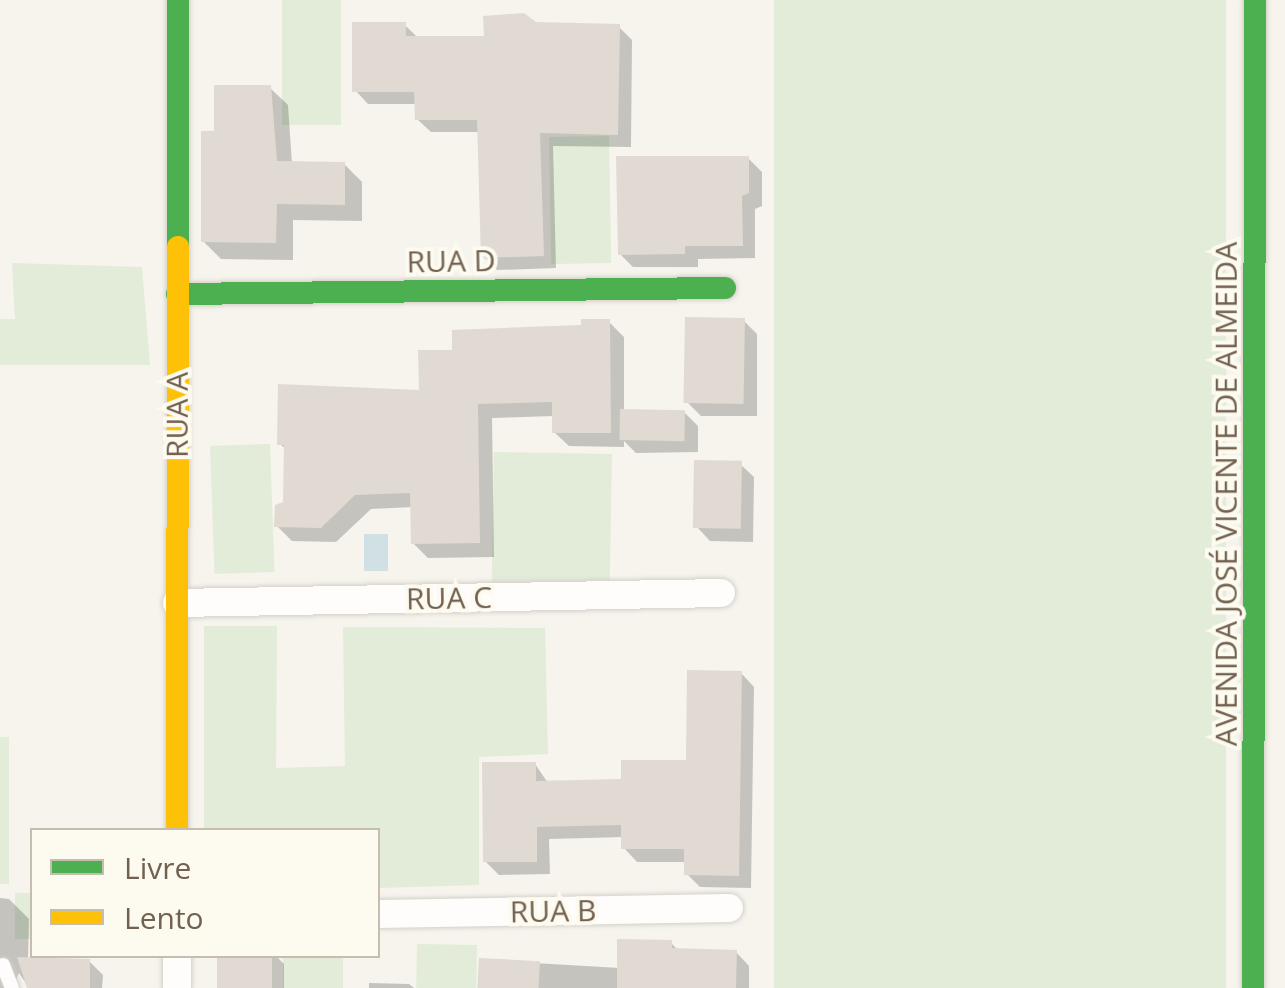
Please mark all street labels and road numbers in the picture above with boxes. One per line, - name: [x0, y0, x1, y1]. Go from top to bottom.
- street label: RUA D: [406, 242, 496, 280]
- street label: AVENIDA JOSÉ VICENTE DE ALMEIDA: [1208, 242, 1244, 746]
- street label: RUA A: [159, 372, 195, 458]
- street label: RUA C: [406, 579, 492, 617]
- street label: RUA B: [509, 892, 597, 930]

